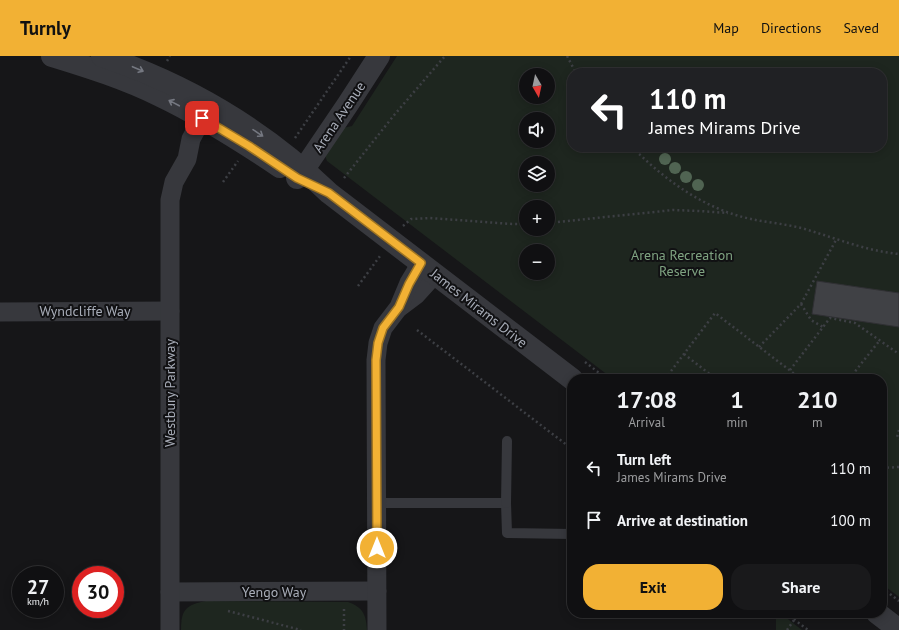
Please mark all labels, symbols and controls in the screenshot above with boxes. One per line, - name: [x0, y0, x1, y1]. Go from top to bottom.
- text: Turnly: [20, 16, 71, 40]
- text: Map: [713, 19, 739, 37]
- text: Directions: [761, 19, 821, 37]
- text: Saved: [843, 19, 879, 37]
- one-way arrow: [132, 66, 144, 73]
- north arrow: [519, 68, 555, 104]
- map controls: [519, 68, 555, 280]
- street label: Arena Avenue: [309, 78, 369, 156]
- text: 110 m: [649, 80, 726, 117]
- icon: left: [583, 84, 635, 136]
- one-way arrow: [168, 99, 180, 106]
- pin: [185, 101, 219, 135]
- icon: arrive: [191, 107, 213, 129]
- button: sound: [519, 112, 555, 148]
- text: James Mirams Drive: [649, 116, 801, 139]
- one-way arrow: [252, 129, 263, 138]
- button: layers: [519, 156, 555, 192]
- button: +: [519, 200, 555, 236]
- button: −: [519, 244, 555, 280]
- park label: Arena Recreation Reserve: [631, 246, 733, 280]
- street label: James Mirams Drive: [426, 264, 531, 351]
- street label: Wyndcliffe Way: [39, 302, 131, 320]
- street label: Westbury Parkway: [161, 339, 179, 447]
- text: 17:08: [616, 384, 677, 415]
- text: 1: [730, 384, 744, 415]
- text: 210: [797, 384, 838, 415]
- text: Arrival: [629, 414, 665, 431]
- text: min: [726, 414, 748, 431]
- text: m: [812, 414, 823, 431]
- text: Turn left: [617, 450, 671, 469]
- icon: left: [583, 457, 605, 479]
- text: 110 m: [830, 459, 871, 478]
- text: James Mirams Drive: [617, 469, 727, 486]
- icon: arrive: [583, 509, 605, 531]
- text: Arrive at destination: [617, 511, 748, 530]
- text: 100 m: [830, 511, 871, 530]
- position arrow: [356, 527, 398, 569]
- button: Exit: [583, 564, 723, 610]
- button: Share: [731, 564, 871, 610]
- speed limit sign: 30: [72, 566, 124, 618]
- text: 27: [27, 574, 49, 600]
- street label: Yengo Way: [242, 583, 307, 601]
- text: km/h: [27, 595, 49, 608]

